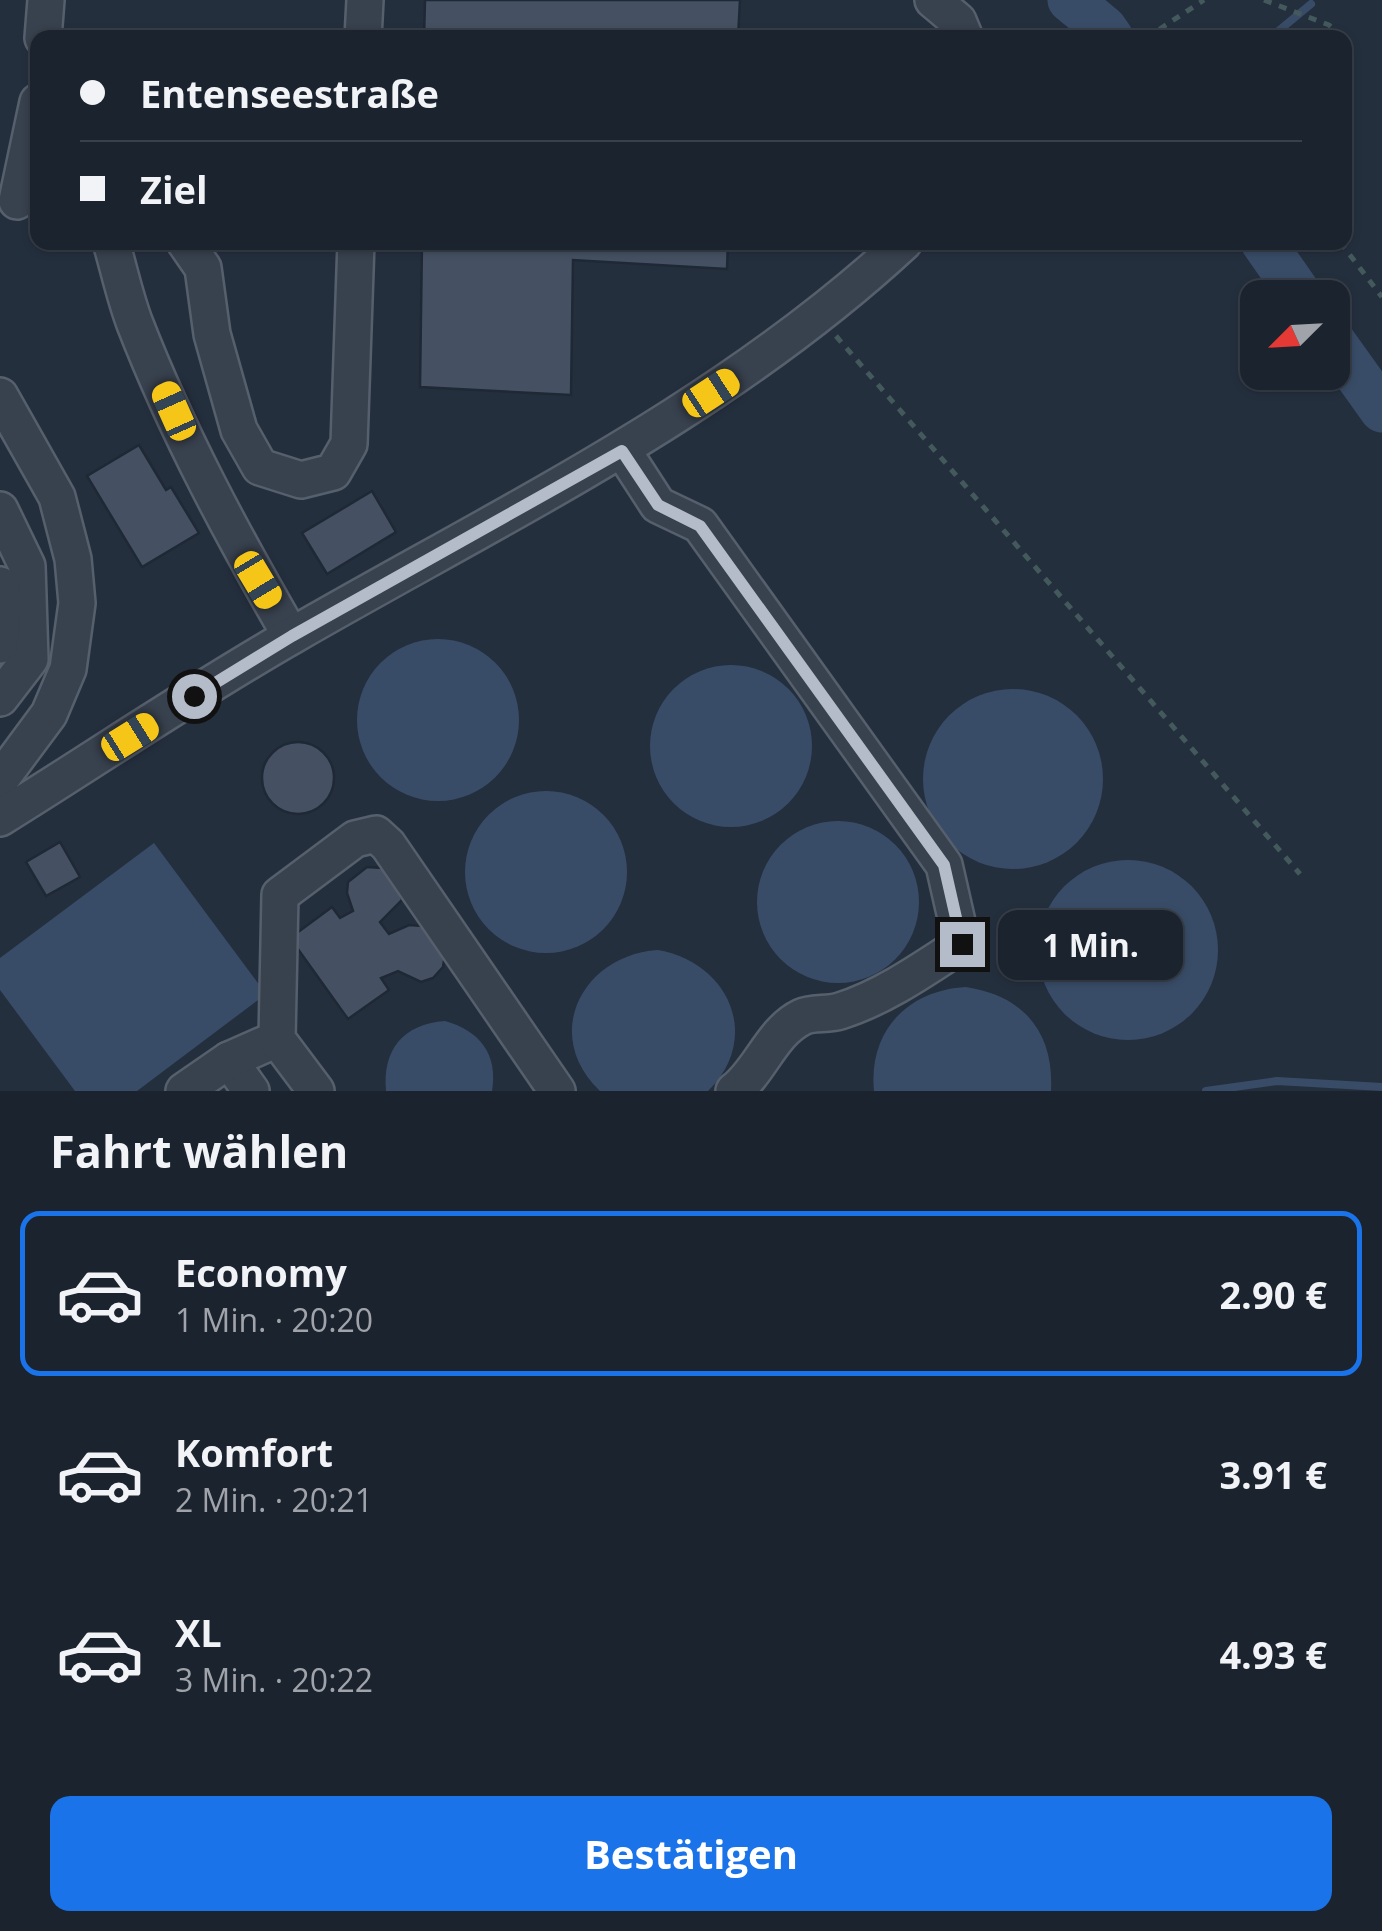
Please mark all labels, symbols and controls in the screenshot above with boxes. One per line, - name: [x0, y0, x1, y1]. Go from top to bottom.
- text: Entenseestraße: [140, 67, 439, 119]
- text: Ziel: [140, 163, 208, 215]
- north arrow: [1240, 280, 1350, 390]
- map controls: [1240, 280, 1350, 390]
- car: [678, 364, 744, 422]
- car: [148, 377, 200, 445]
- car: [230, 547, 286, 613]
- route start: [172, 674, 217, 719]
- car: [97, 708, 163, 766]
- callout: 1 Min.: [997, 909, 1182, 979]
- route end: [940, 922, 985, 967]
- text: 1 Min.: [1042, 923, 1139, 966]
- text: Fahrt wählen: [50, 1120, 348, 1181]
- text: Economy: [175, 1246, 347, 1298]
- icon: car: [55, 1249, 145, 1339]
- text: 2.90 €: [1219, 1268, 1327, 1320]
- text: 1 Min. · 20:20: [175, 1298, 373, 1341]
- text: Komfort: [175, 1426, 333, 1478]
- icon: car: [55, 1429, 145, 1519]
- text: 3.91 €: [1219, 1448, 1327, 1500]
- text: 2 Min. · 20:21: [175, 1478, 373, 1521]
- text: XL: [175, 1606, 222, 1658]
- icon: car: [55, 1609, 145, 1699]
- text: 4.93 €: [1219, 1628, 1327, 1680]
- text: 3 Min. · 20:22: [175, 1658, 373, 1701]
- button: Bestätigen: [50, 1796, 1332, 1911]

